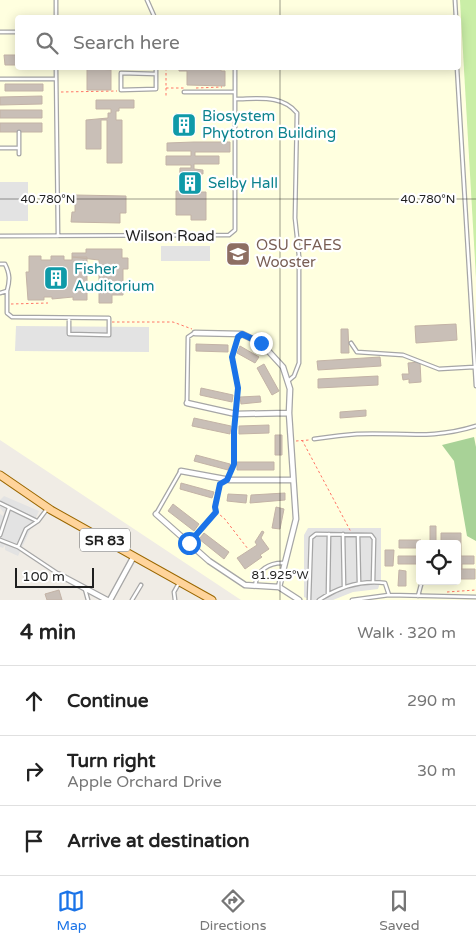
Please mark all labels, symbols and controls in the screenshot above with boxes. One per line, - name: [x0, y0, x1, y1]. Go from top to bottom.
- search box: [15, 15, 461, 70]
- icon: search: [33, 29, 61, 57]
- text: Search here: [73, 32, 180, 54]
- place label: Biosystem Phytotron Building: [202, 107, 336, 142]
- building icon: Biosystem Phytotron Building: [171, 112, 197, 138]
- building icon: Selby Hall: [177, 170, 203, 196]
- place label: Selby Hall: [208, 174, 278, 192]
- text: 40.780°N: [21, 192, 75, 206]
- text: 40.780°N: [401, 192, 455, 206]
- street label: Wilson Road: [125, 227, 215, 245]
- place label: OSU CFAES Wooster: [256, 236, 341, 271]
- school or university icon: OSU CFAES Wooster: [225, 241, 251, 267]
- place label: Fisher Auditorium: [74, 260, 154, 295]
- building icon: Fisher Auditorium: [43, 265, 69, 291]
- route end: [250, 332, 273, 355]
- road number: SR 83: [80, 528, 130, 552]
- route start: [178, 532, 201, 555]
- map controls: [416, 540, 461, 585]
- button: locate: [416, 540, 461, 585]
- scale bar: [15, 565, 94, 588]
- text: 100 m: [22, 568, 65, 585]
- text: 81.925°W: [251, 568, 309, 582]
- text: 4 min: [20, 620, 76, 645]
- text: Walk · 320 m: [357, 623, 456, 643]
- icon: ahead: [20, 687, 48, 715]
- text: Continue: [67, 690, 149, 712]
- text: 290 m: [407, 691, 456, 711]
- text: Turn right: [67, 750, 155, 772]
- icon: right: [20, 757, 48, 785]
- text: 30 m: [417, 761, 456, 781]
- text: Apple Orchard Drive: [67, 772, 222, 792]
- icon: arrive: [20, 827, 48, 855]
- text: Arrive at destination: [67, 830, 250, 852]
- tab: Map: [56, 887, 87, 934]
- tab: Directions: [199, 887, 266, 934]
- tab: Saved: [379, 887, 420, 934]

